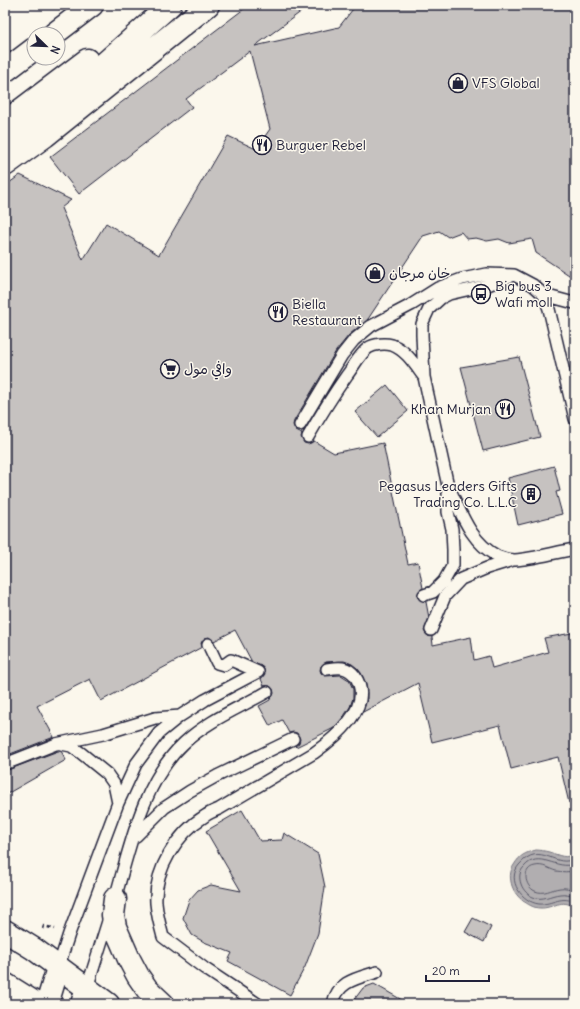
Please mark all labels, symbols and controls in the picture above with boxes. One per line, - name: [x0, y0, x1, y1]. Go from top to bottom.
- north arrow: [26, 26, 66, 66]
- text: N: [47, 44, 63, 56]
- shop icon: VFS Global: [447, 72, 469, 94]
- place label: VFS Global: [472, 74, 540, 92]
- restaurant icon: Burguer Rebel: [251, 134, 273, 156]
- place label: Burguer Rebel: [276, 136, 366, 154]
- shop icon: خان مرجان: [364, 262, 386, 284]
- place label: خان مرجان: [389, 264, 450, 282]
- place label: Big bus 3 Wafi moll: [495, 277, 553, 311]
- bus stop icon: Big bus 3 Wafi moll: [470, 283, 492, 305]
- place label: Biella Restaurant: [292, 295, 362, 329]
- restaurant icon: Biella Restaurant: [267, 301, 289, 323]
- supermarket icon: وافي مول: [159, 358, 181, 380]
- place label: وافي مول: [184, 360, 232, 380]
- restaurant icon: Khan Murjan: [494, 398, 516, 420]
- place label: Khan Murjan: [410, 400, 491, 418]
- place label: Pegasus Leaders Gifts Trading Co. L.L.C: [379, 477, 517, 511]
- building icon: Pegasus Leaders Gifts Trading Co. L.L.C: [520, 483, 542, 505]
- scale bar: [426, 957, 489, 983]
- text: 20 m: [432, 963, 460, 978]

